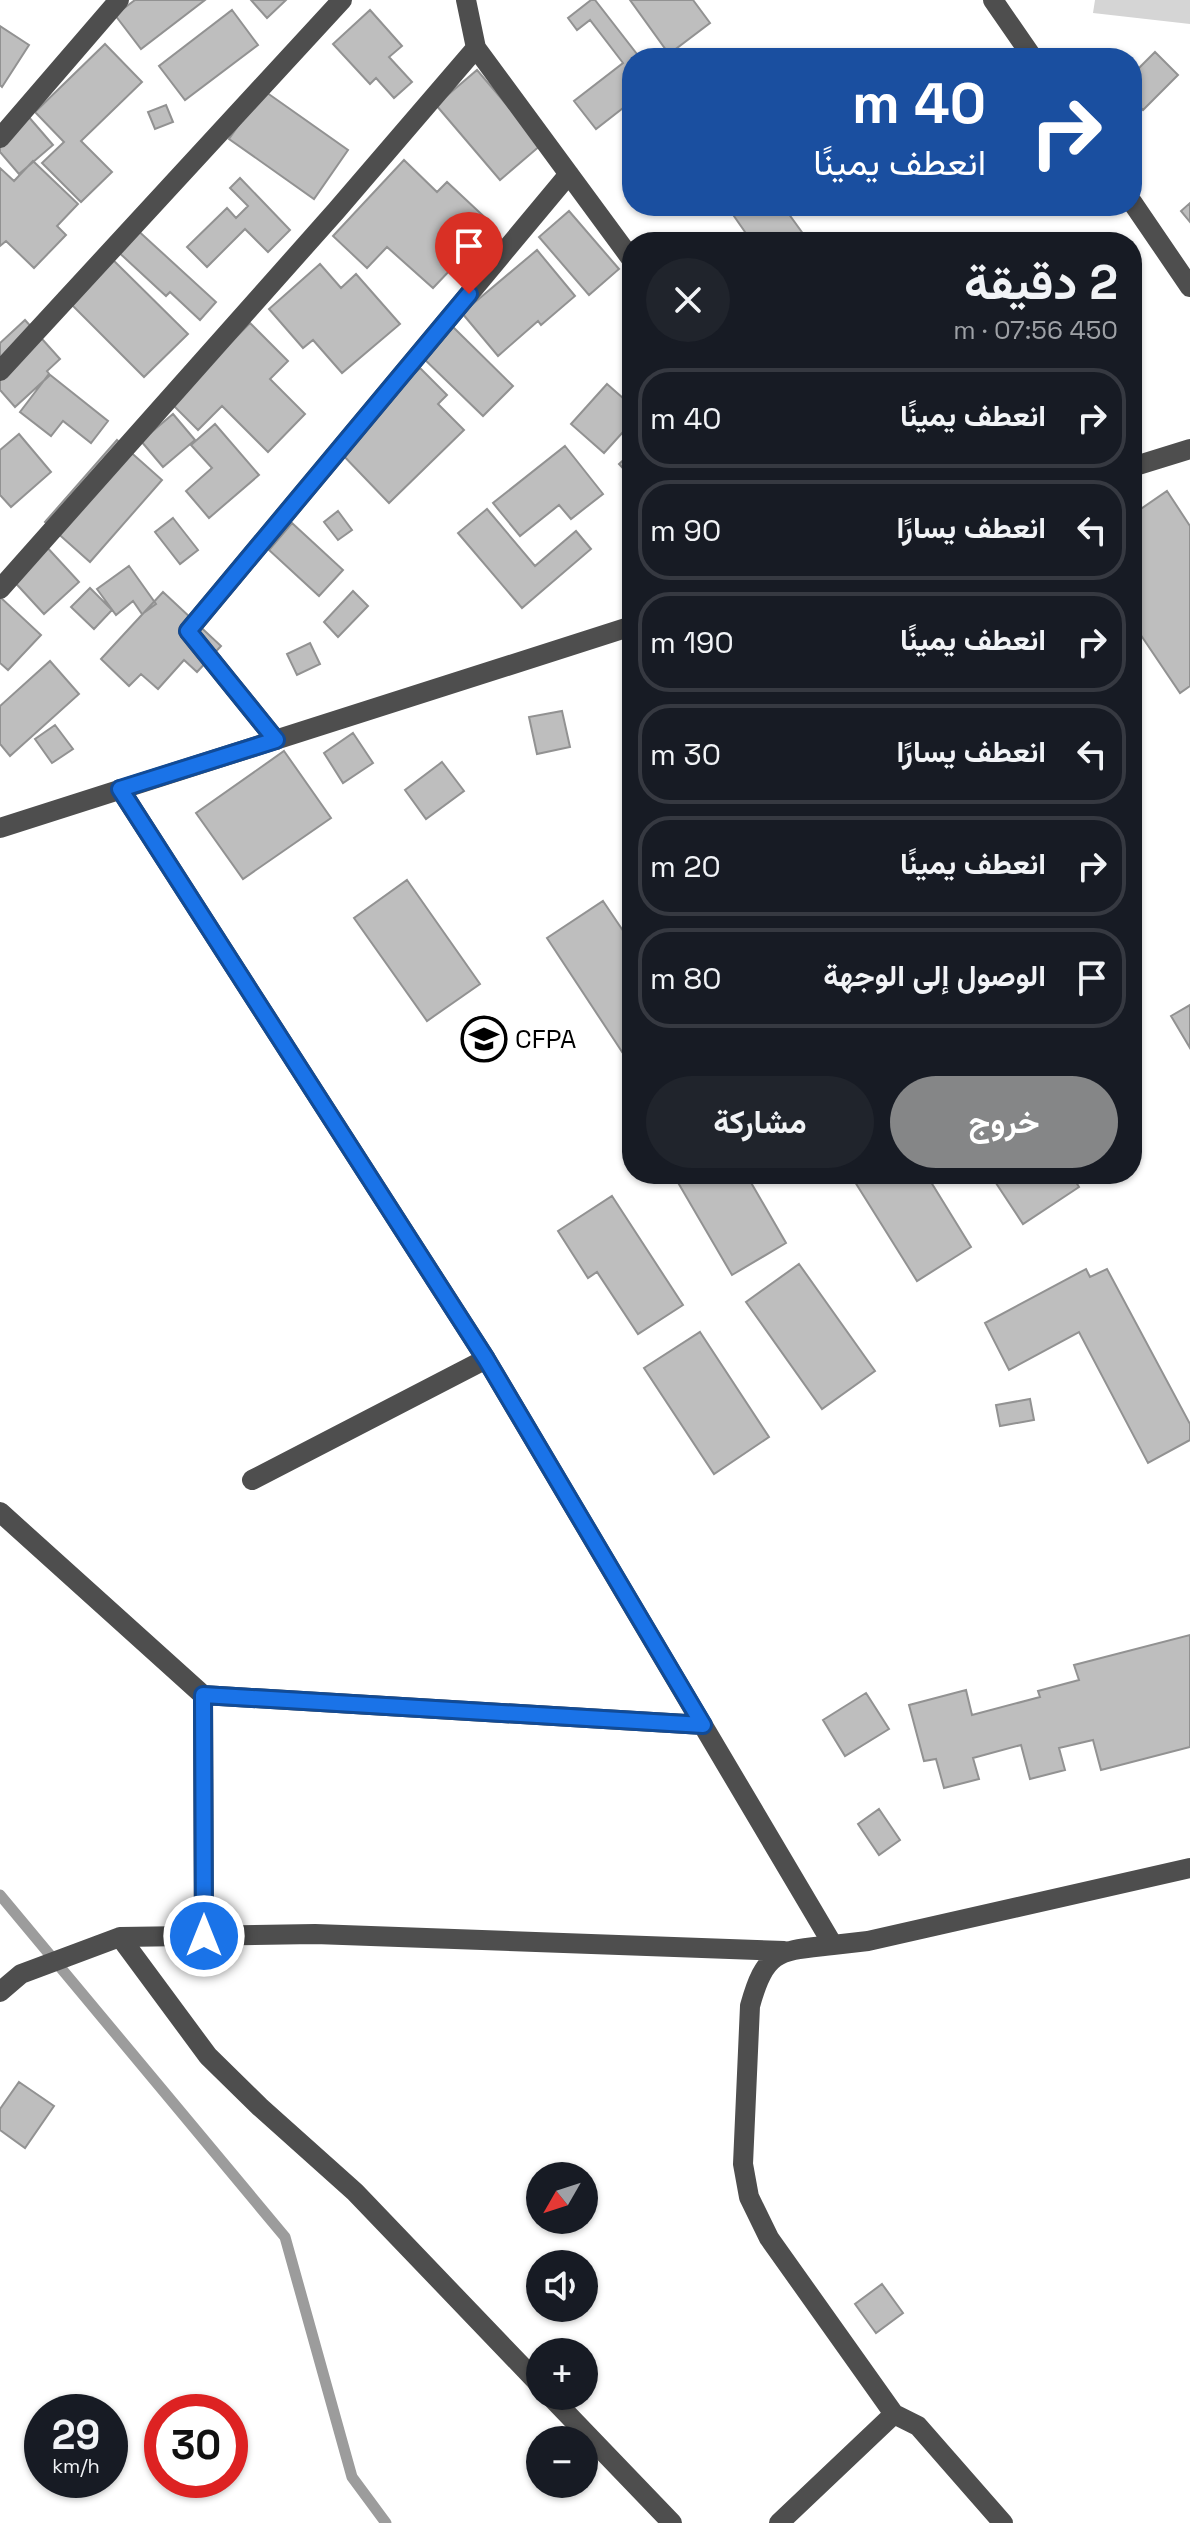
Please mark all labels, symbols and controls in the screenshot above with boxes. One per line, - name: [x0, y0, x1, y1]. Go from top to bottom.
- text: 40 m: [852, 68, 986, 139]
- icon: right: [1014, 80, 1118, 184]
- text: انعطف يمينًا: [813, 140, 986, 186]
- pin: [435, 212, 503, 294]
- icon: arrive: [447, 224, 491, 268]
- text: 2 دقيقة: [964, 252, 1118, 313]
- button: close: [646, 258, 730, 342]
- text: 450 m · 07:56: [953, 313, 1118, 347]
- text: انعطف يمينًا: [900, 396, 1046, 435]
- icon: right: [1070, 396, 1114, 440]
- text: 40 m: [650, 399, 722, 438]
- text: انعطف يسارًا: [896, 508, 1046, 547]
- icon: left: [1070, 508, 1114, 552]
- text: 90 m: [650, 511, 721, 550]
- text: انعطف يمينًا: [900, 620, 1046, 659]
- icon: right: [1070, 620, 1114, 664]
- text: 190 m: [650, 623, 734, 662]
- text: انعطف يسارًا: [896, 732, 1046, 771]
- icon: left: [1070, 732, 1114, 776]
- text: 30 m: [650, 735, 721, 774]
- text: انعطف يمينًا: [900, 844, 1046, 883]
- icon: right: [1070, 844, 1114, 888]
- text: 20 m: [650, 847, 721, 886]
- text: الوصول إلى الوجهة: [823, 956, 1046, 995]
- icon: arrive: [1070, 956, 1114, 1000]
- text: 80 m: [650, 959, 721, 998]
- school or university icon: CFPA: [460, 1015, 508, 1063]
- place label: CFPA: [515, 1022, 576, 1056]
- button: مشاركة: [646, 1076, 874, 1168]
- button: خروج: [890, 1076, 1118, 1168]
- position arrow: [162, 1894, 246, 1978]
- north arrow: [526, 2162, 598, 2234]
- map controls: [526, 2162, 598, 2498]
- button: sound: [526, 2250, 598, 2322]
- button: +: [526, 2338, 598, 2410]
- speed limit sign: 30: [144, 2394, 248, 2498]
- text: 29: [52, 2410, 100, 2461]
- button: −: [526, 2426, 598, 2498]
- text: km/h: [52, 2453, 100, 2479]

